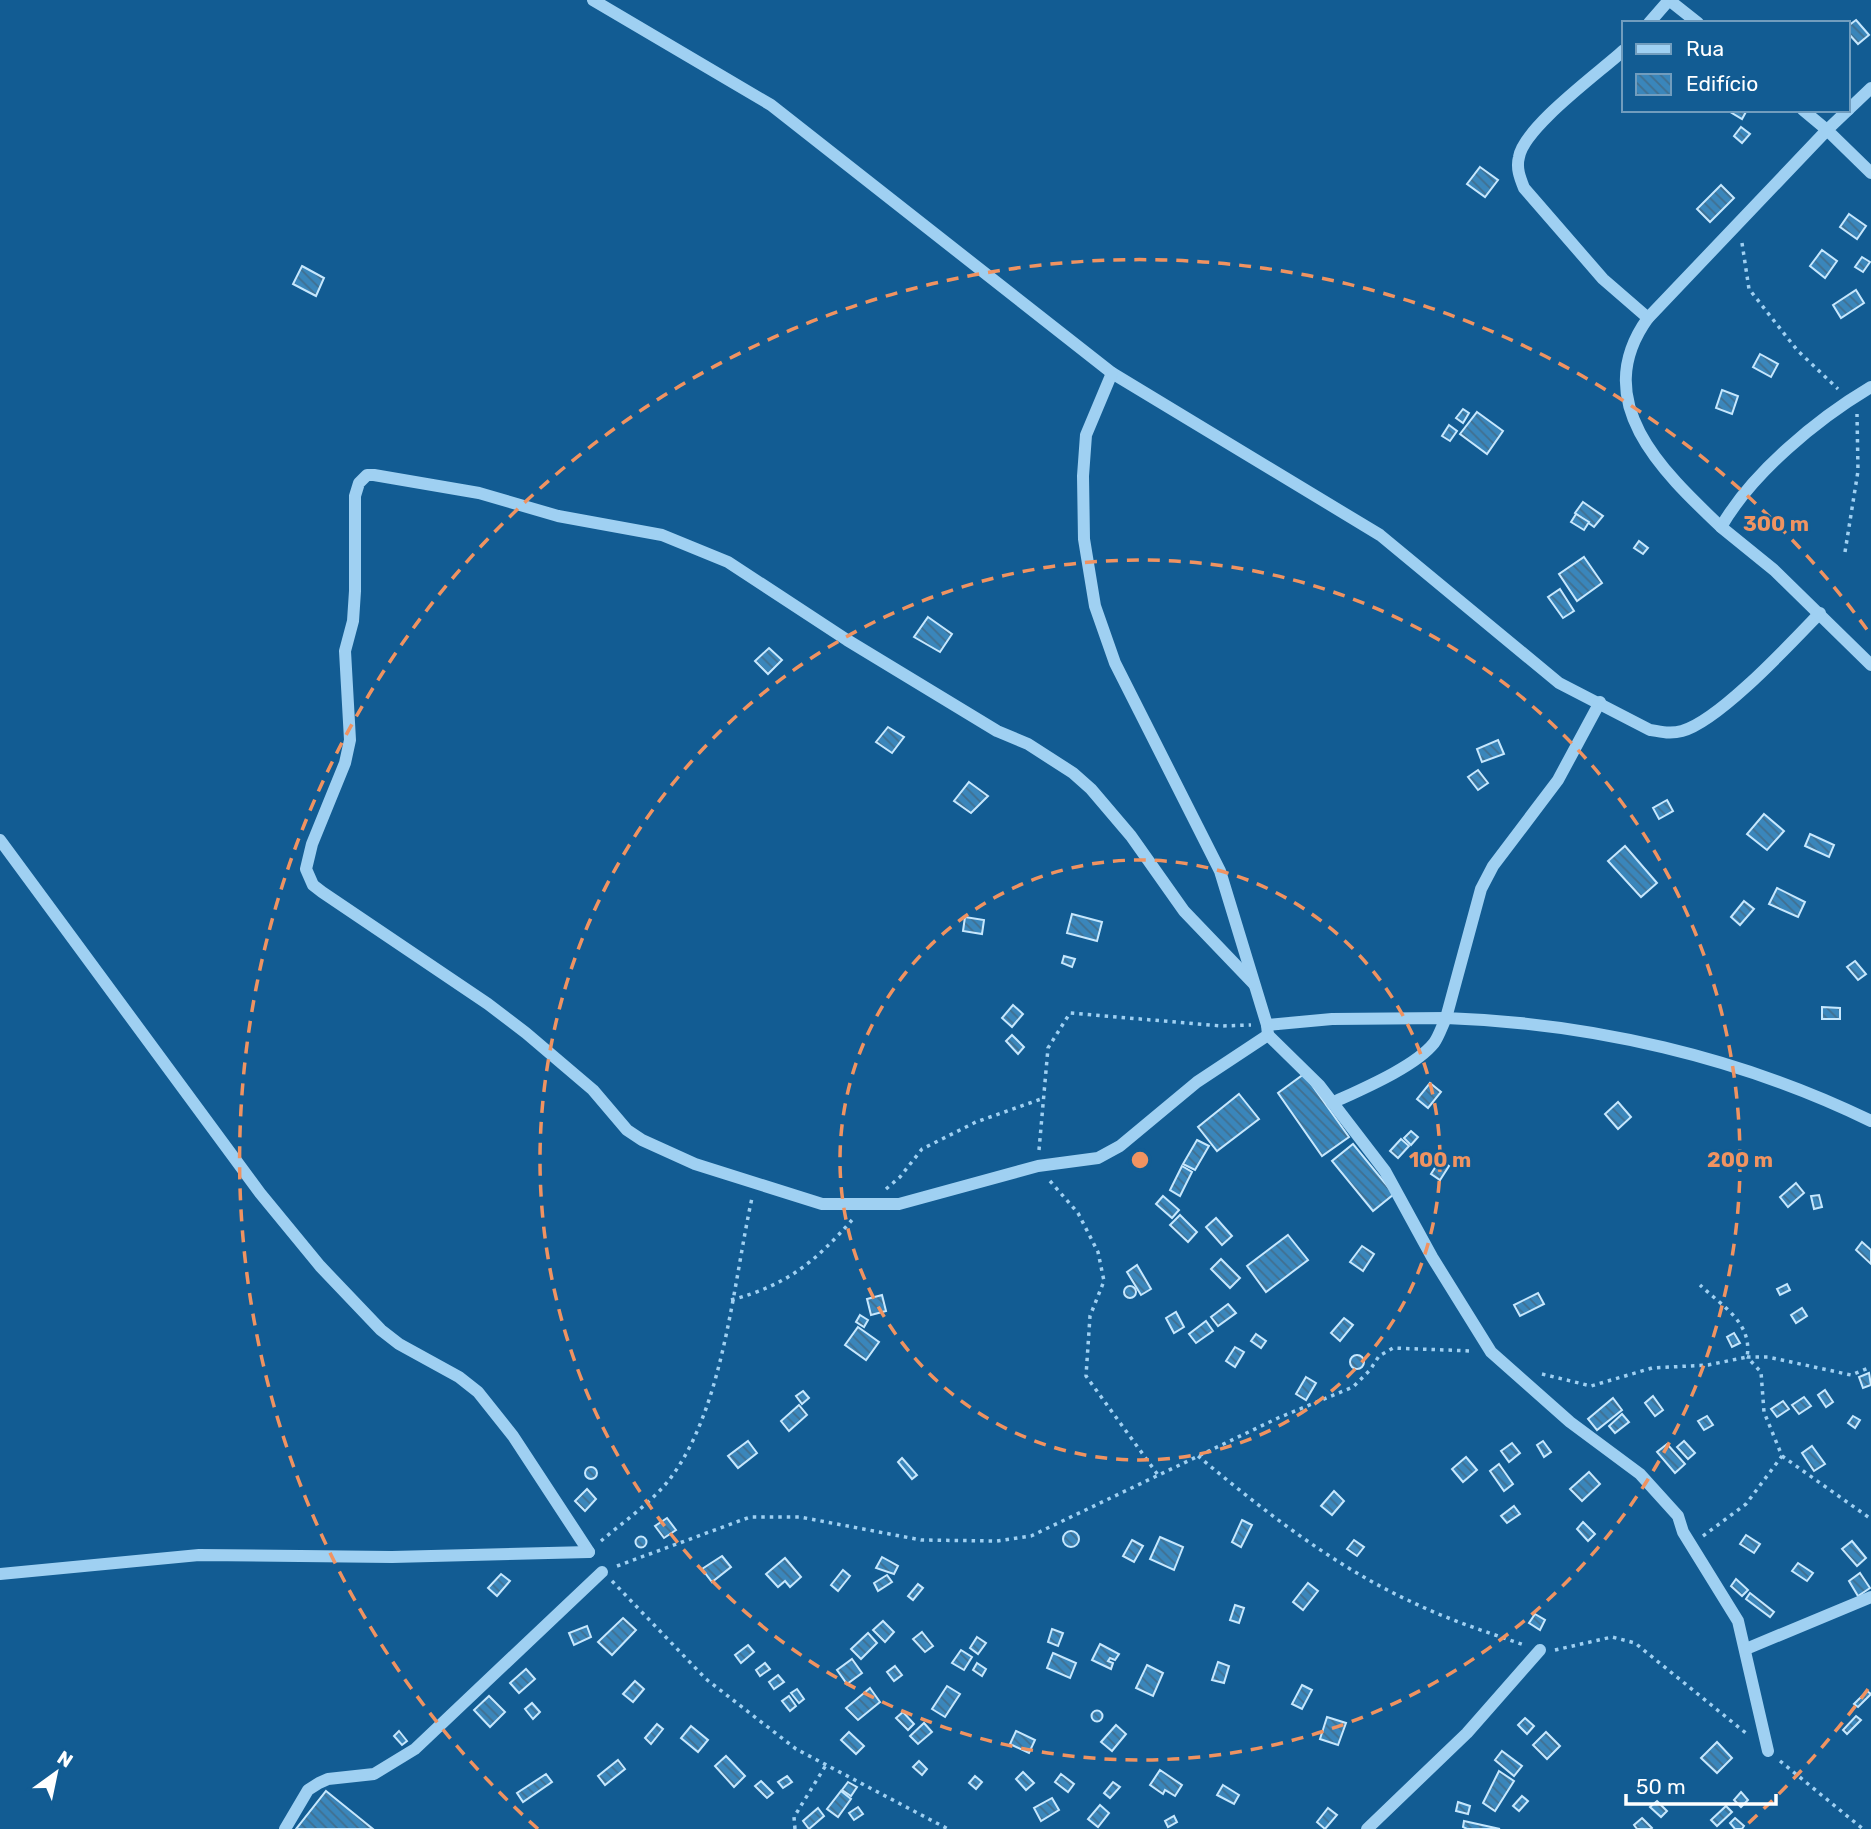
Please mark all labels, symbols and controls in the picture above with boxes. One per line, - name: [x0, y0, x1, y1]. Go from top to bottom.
- legend: [1622, 21, 1850, 112]
- text: Rua: [1686, 36, 1724, 61]
- text: Edifício: [1686, 71, 1758, 96]
- text: 300 m: [1743, 511, 1809, 536]
- text: 100 m: [1409, 1147, 1471, 1172]
- text: 200 m: [1707, 1147, 1773, 1172]
- centre of rings: [1128, 1148, 1152, 1172]
- north arrow: [21, 1738, 91, 1808]
- text: N: [53, 1746, 77, 1773]
- scale bar: [1626, 1762, 1776, 1806]
- text: 50 m: [1636, 1774, 1686, 1799]

